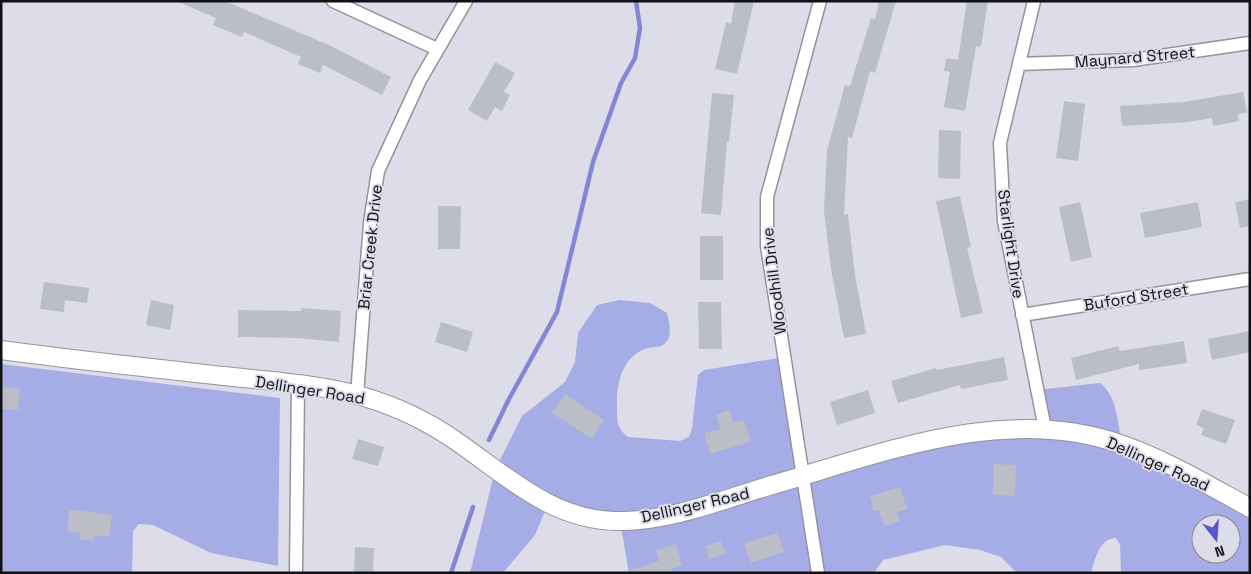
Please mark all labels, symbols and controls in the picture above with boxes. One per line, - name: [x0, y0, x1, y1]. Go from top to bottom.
- street label: Maynard Street: [1074, 41, 1196, 73]
- street label: Briar Creek Drive: [353, 183, 387, 311]
- street label: Starlight Drive: [993, 188, 1029, 300]
- street label: Woodhill Drive: [757, 226, 791, 336]
- street label: Buford Street: [1082, 278, 1190, 316]
- street label: Dellinger Road: [254, 371, 366, 409]
- street label: Dellinger Road: [1103, 432, 1213, 496]
- street label: Dellinger Road: [639, 482, 751, 528]
- north arrow: [1191, 514, 1241, 564]
- text: N: [1213, 541, 1227, 561]

